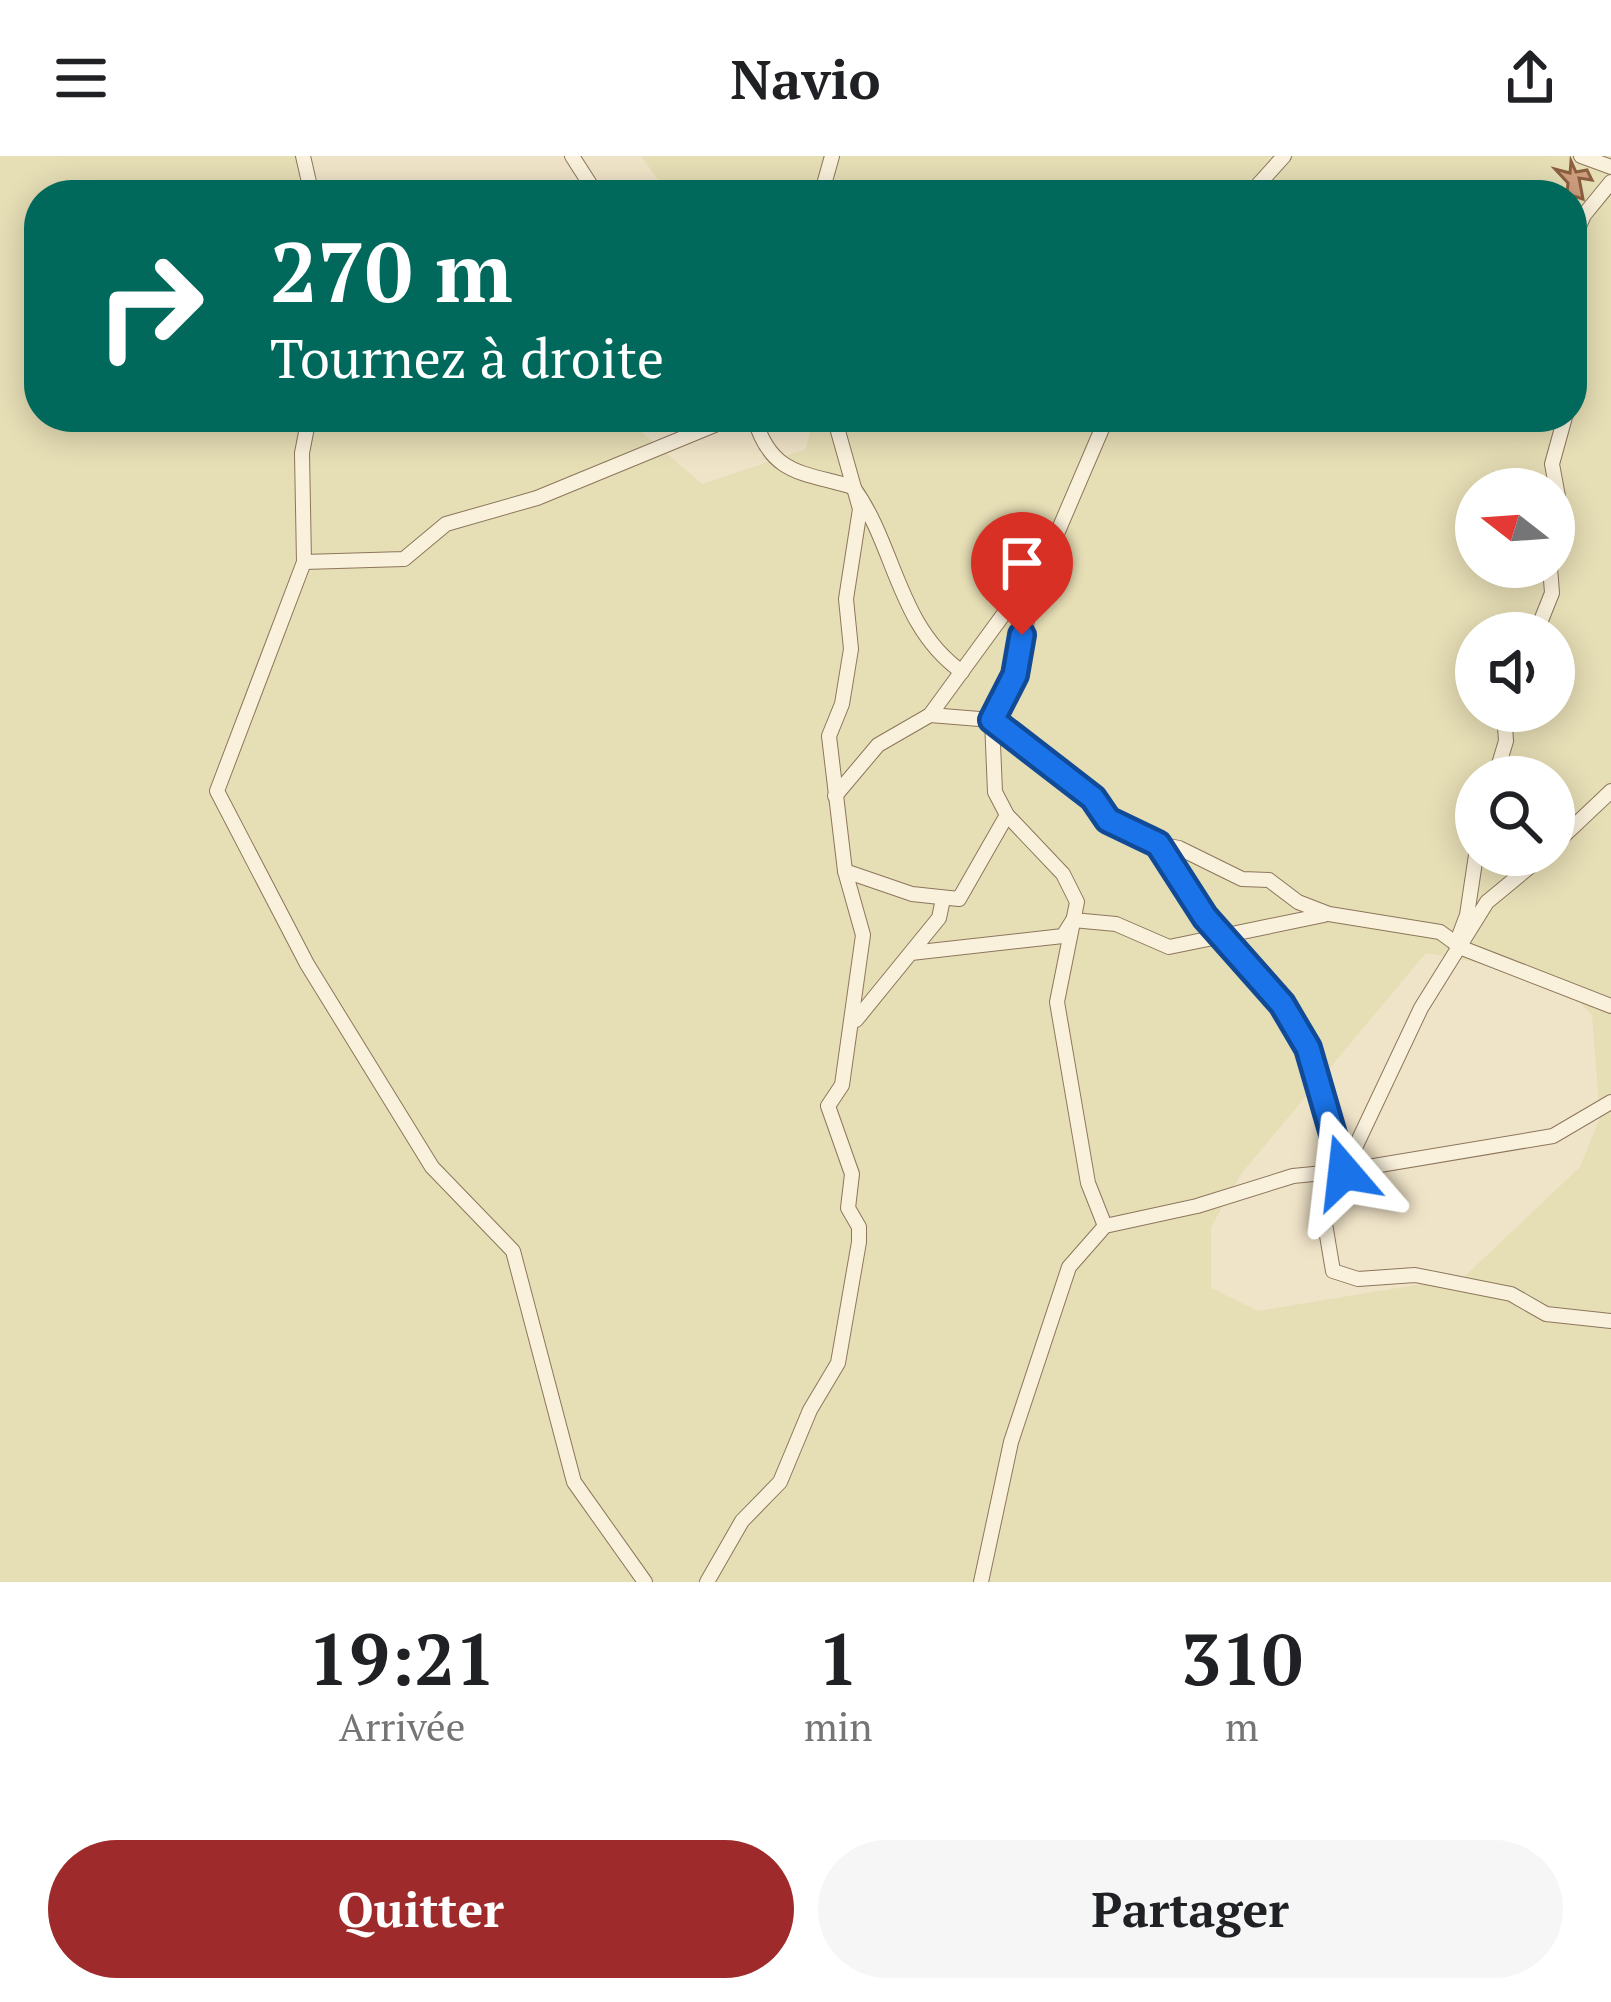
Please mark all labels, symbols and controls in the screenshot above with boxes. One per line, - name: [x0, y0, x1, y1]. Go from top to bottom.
- text: Navio: [730, 43, 881, 114]
- icon: menu: [48, 45, 114, 111]
- icon: share: [1497, 45, 1563, 111]
- text: 270 m: [270, 215, 513, 326]
- icon: right: [72, 228, 228, 384]
- text: Tournez à droite: [270, 322, 664, 393]
- north arrow: [1455, 468, 1575, 588]
- map controls: [1455, 468, 1575, 876]
- pin: [971, 512, 1073, 635]
- icon: arrive: [989, 530, 1055, 596]
- button: sound: [1455, 612, 1575, 732]
- button: search: [1455, 756, 1575, 876]
- position arrow: [1281, 1109, 1407, 1235]
- text: 19:21: [308, 1610, 496, 1706]
- text: 1: [818, 1610, 859, 1706]
- text: 310: [1181, 1610, 1303, 1706]
- text: Arrivée: [339, 1700, 465, 1752]
- text: min: [804, 1700, 872, 1752]
- text: m: [1225, 1700, 1259, 1752]
- button: Quitter: [48, 1840, 794, 1978]
- button: Partager: [818, 1840, 1563, 1978]

